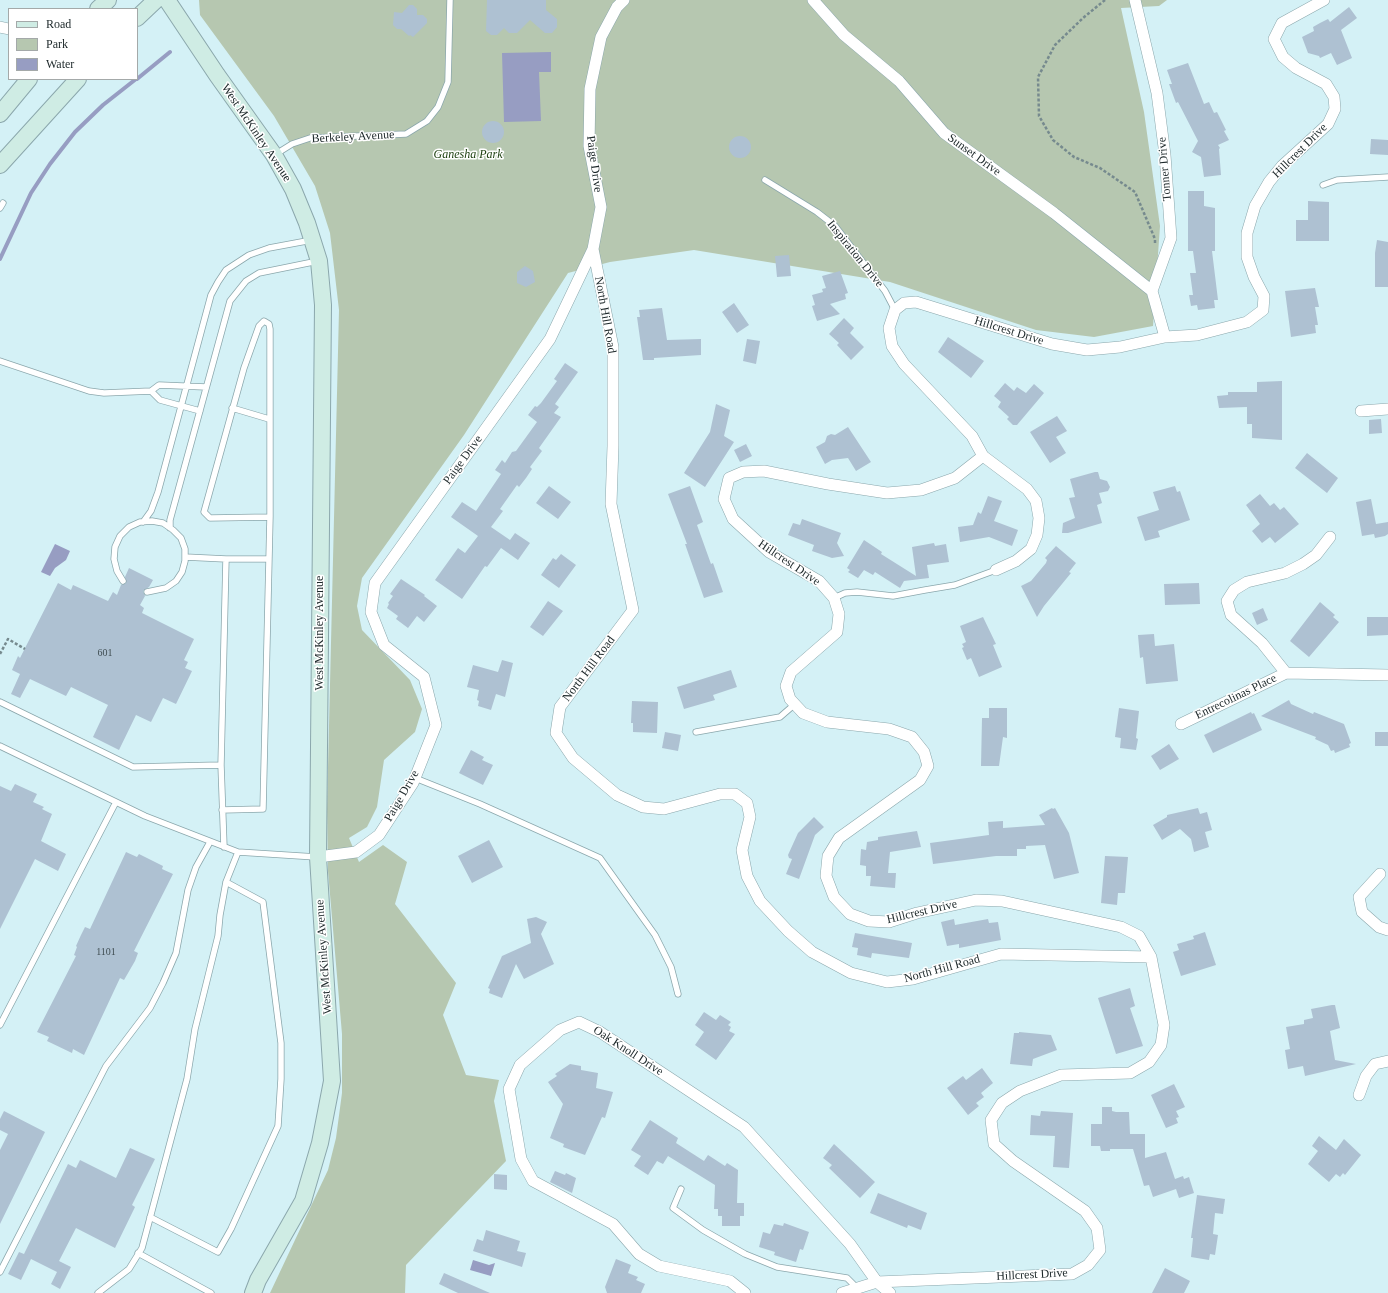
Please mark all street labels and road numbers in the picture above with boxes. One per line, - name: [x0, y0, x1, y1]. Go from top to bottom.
- street label: West McKinley Avenue: [218, 81, 294, 185]
- street label: Hillcrest Drive: [1270, 121, 1330, 181]
- street label: Berkeley Avenue: [311, 128, 395, 146]
- street label: Sunset Drive: [945, 131, 1003, 179]
- street label: Paige Drive: [583, 135, 605, 193]
- street label: Tonner Drive: [1155, 136, 1175, 202]
- street label: Inspiration Drive: [824, 217, 886, 291]
- street label: North Hill Road: [591, 275, 619, 355]
- street label: Hillcrest Drive: [973, 314, 1045, 348]
- street label: Paige Drive: [440, 433, 486, 487]
- street label: Hillcrest Drive: [755, 537, 823, 589]
- street label: West McKinley Avenue: [313, 576, 327, 690]
- street label: North Hill Road: [560, 634, 618, 704]
- street label: Entrecolinas Place: [1193, 671, 1279, 723]
- street label: Paige Drive: [382, 768, 422, 824]
- street label: Hillcrest Drive: [885, 897, 959, 927]
- street label: West McKinley Avenue: [313, 899, 335, 1015]
- street label: North Hill Road: [902, 952, 982, 986]
- street label: Oak Knoll Drive: [590, 1023, 666, 1079]
- street label: Hillcrest Drive: [996, 1266, 1068, 1284]

